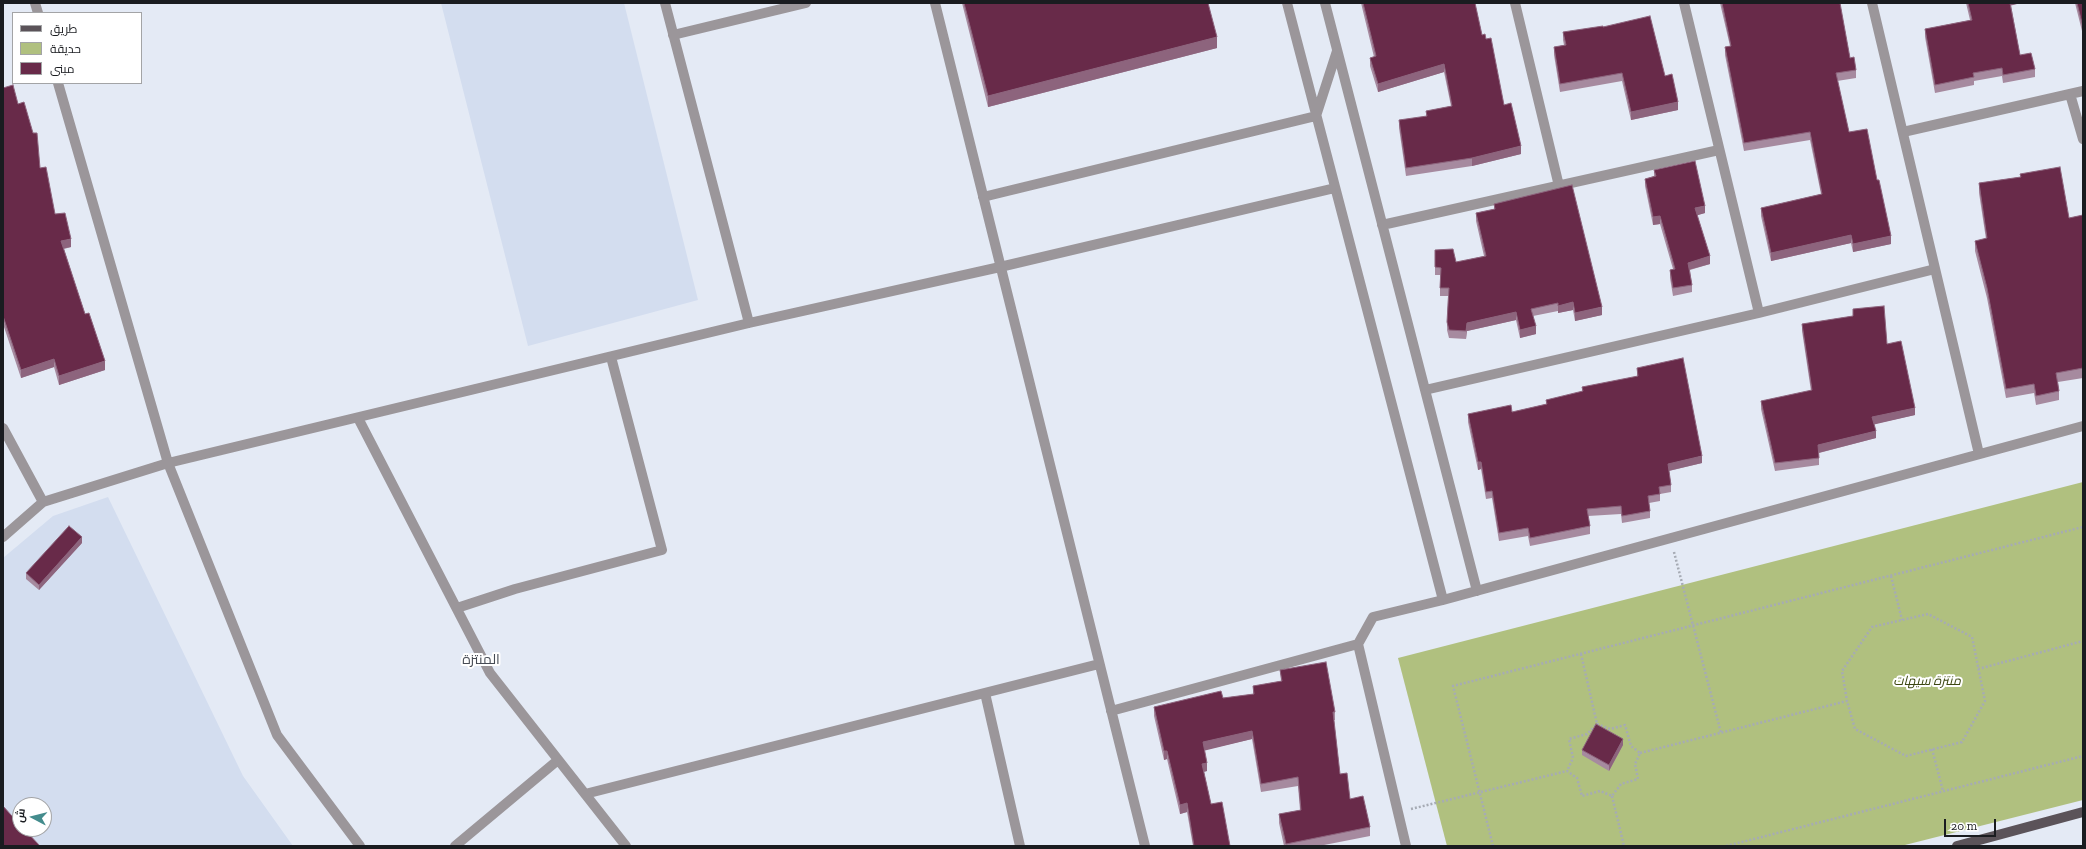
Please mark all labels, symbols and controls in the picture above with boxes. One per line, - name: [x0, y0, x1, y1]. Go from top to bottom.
- legend: [12, 12, 142, 84]
- text: طريق: [50, 22, 77, 36]
- text: حديقة: [50, 42, 81, 56]
- text: مبنى: [50, 62, 75, 76]
- district label: المنتزة: [462, 652, 500, 668]
- park label: منتزة سيهات: [1893, 673, 1961, 689]
- north arrow: [12, 797, 52, 837]
- text: ش: [13, 808, 28, 823]
- scale bar: [1946, 811, 1998, 837]
- text: 20 m: [1951, 819, 1977, 833]

